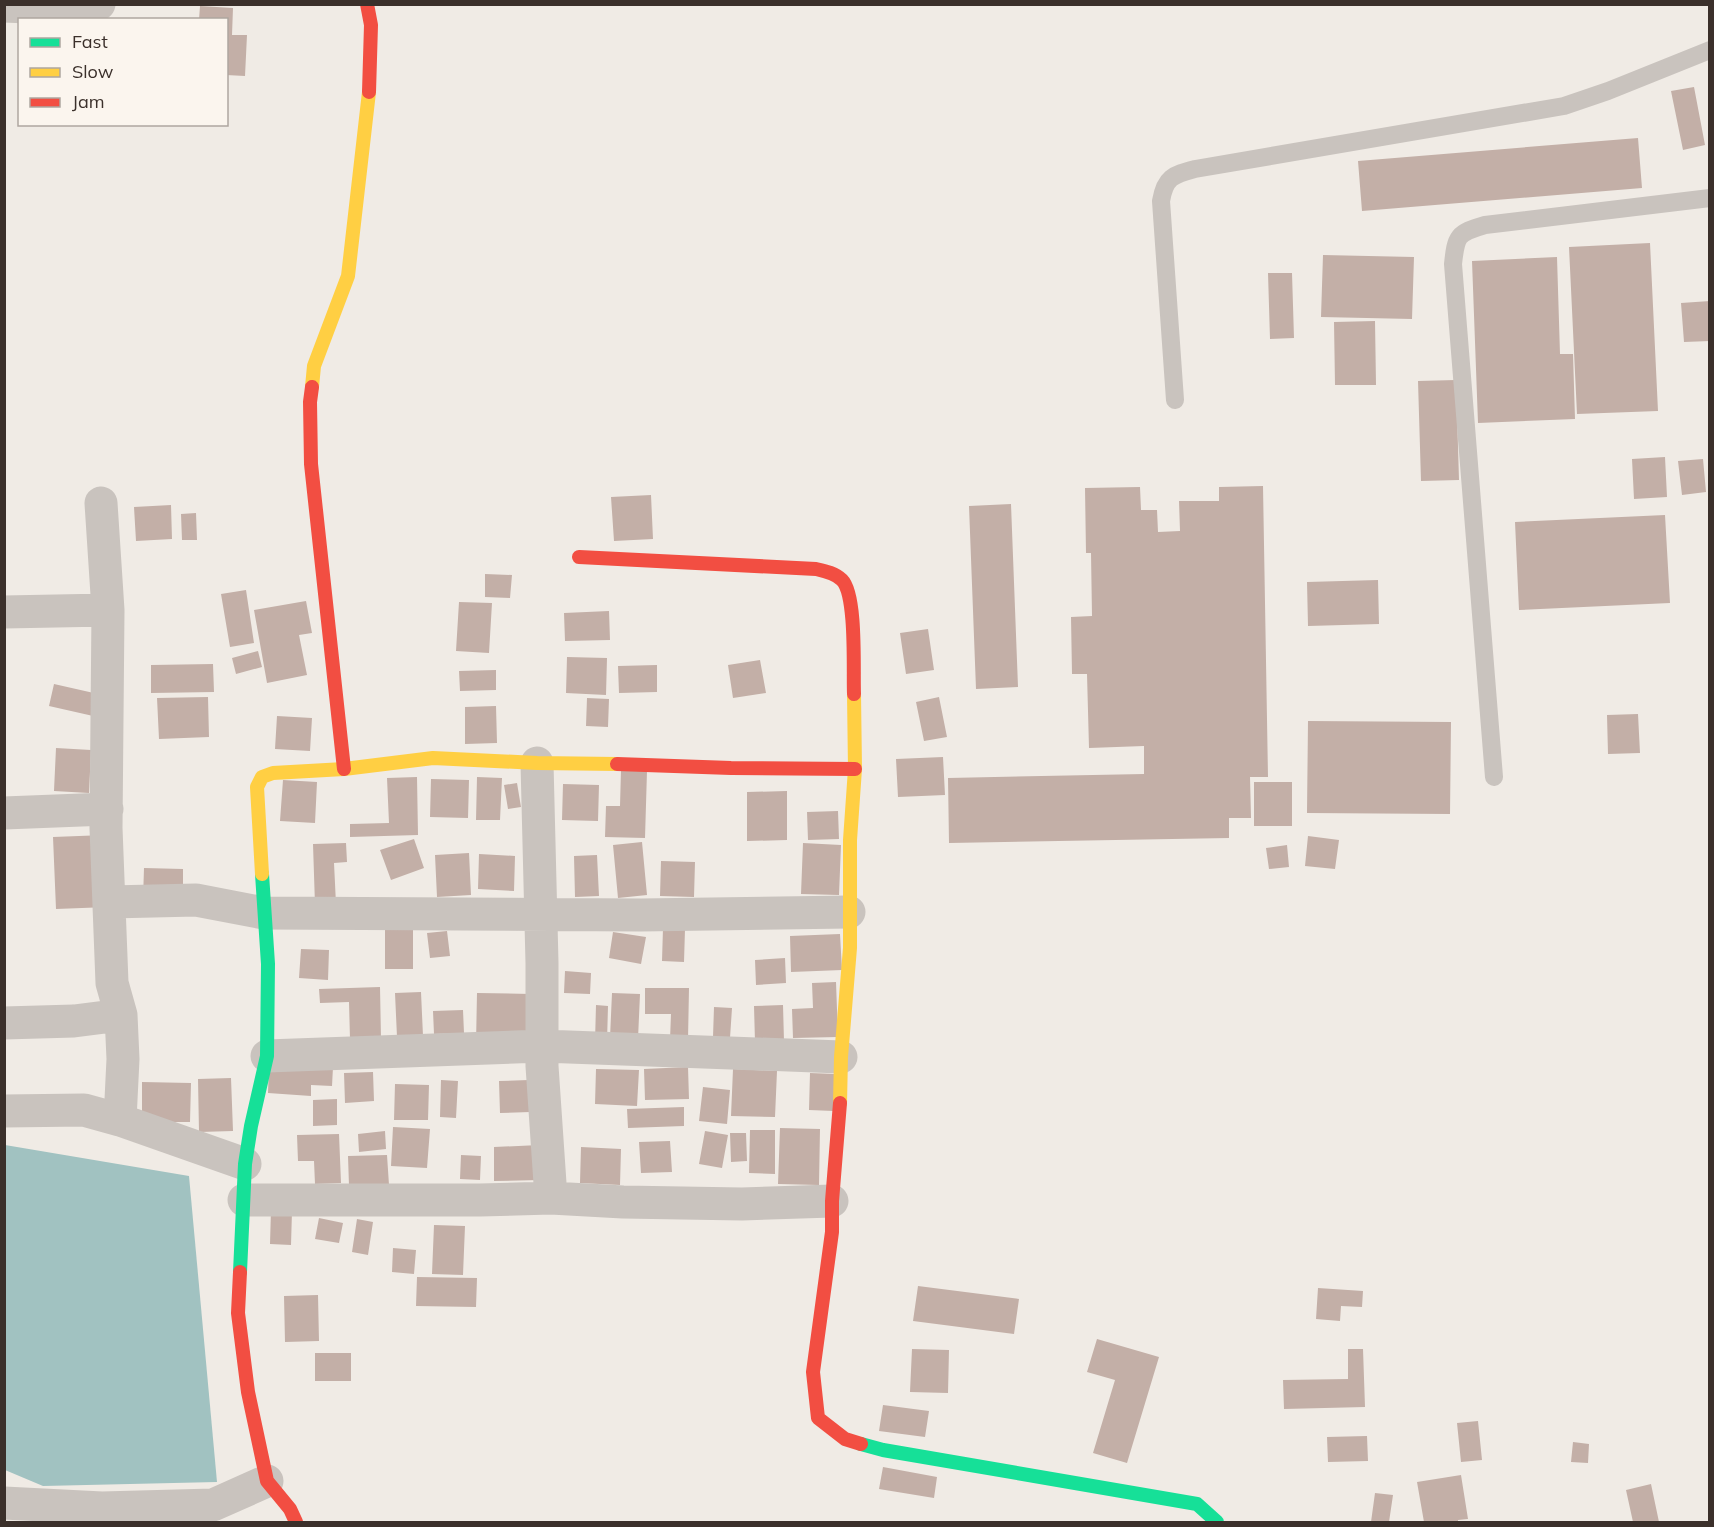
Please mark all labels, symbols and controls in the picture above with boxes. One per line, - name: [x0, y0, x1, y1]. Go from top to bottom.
- legend: [18, 18, 228, 126]
- text: Fast: [72, 30, 108, 53]
- text: Slow: [72, 60, 114, 83]
- text: Jam: [72, 90, 105, 113]

